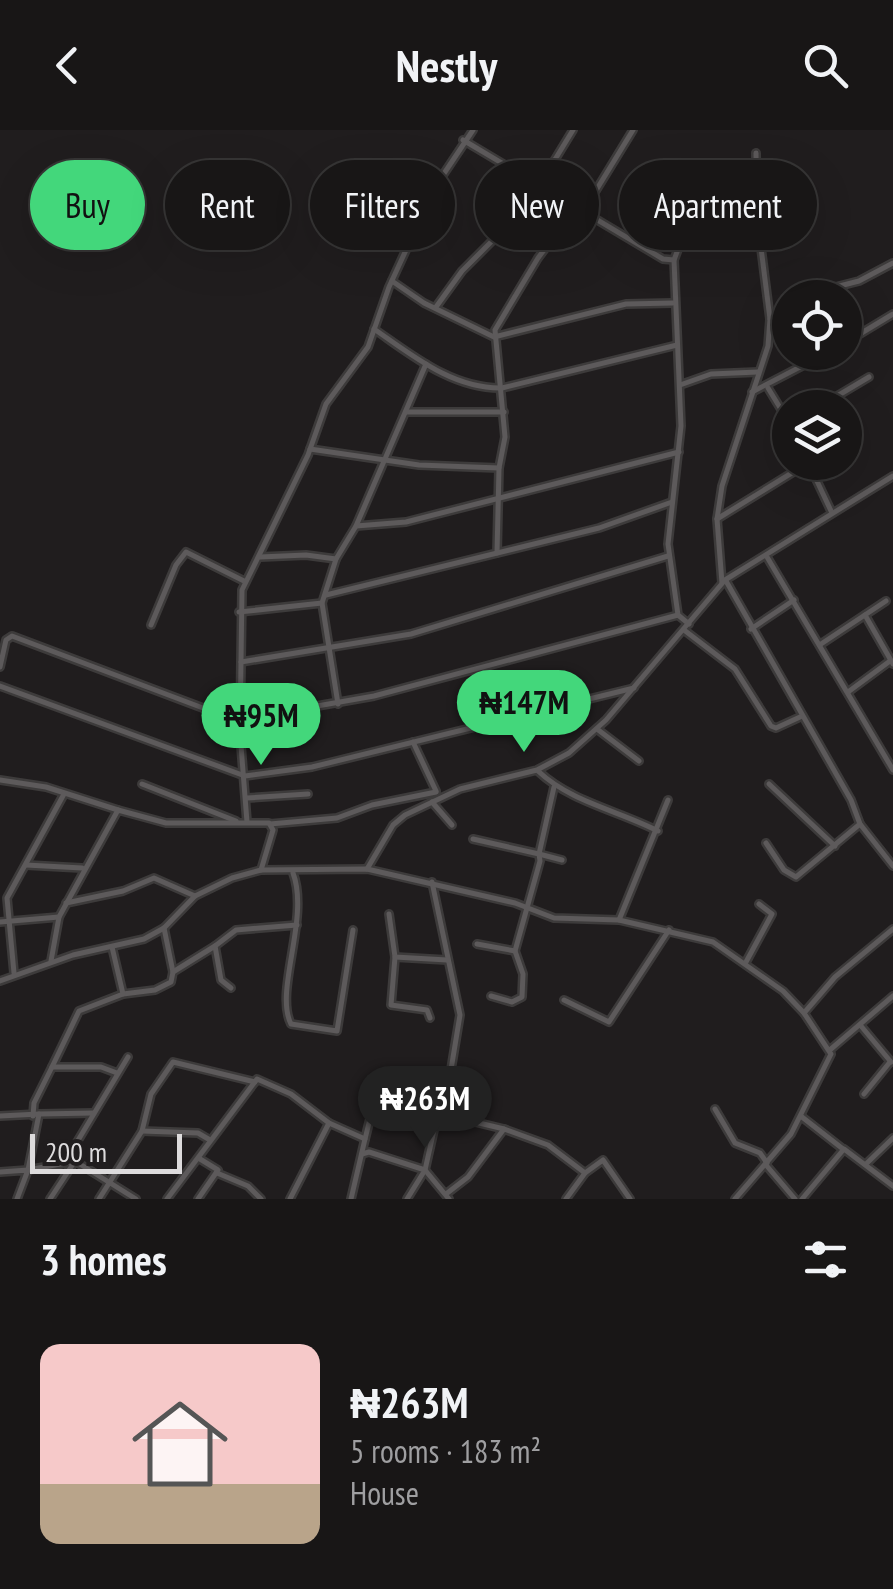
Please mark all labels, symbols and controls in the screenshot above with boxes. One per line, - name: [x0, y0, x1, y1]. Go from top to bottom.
- text: Nestly: [396, 36, 497, 94]
- icon: back: [40, 38, 95, 93]
- icon: search: [798, 38, 853, 93]
- chip: Buy: [30, 160, 145, 250]
- chip: Rent: [165, 160, 290, 250]
- chip: Filters: [310, 160, 455, 250]
- chip: New: [475, 160, 599, 250]
- chip: Apartment: [619, 160, 817, 250]
- map controls: [772, 280, 862, 480]
- button: locate: [772, 280, 862, 370]
- button: layers: [772, 390, 862, 480]
- pin: ₦147M: [454, 670, 594, 755]
- text: ₦147M: [479, 681, 569, 723]
- pin: ₦95M: [202, 683, 320, 768]
- text: ₦95M: [224, 694, 298, 736]
- pin: ₦263M: [355, 1066, 495, 1151]
- text: ₦263M: [380, 1077, 470, 1119]
- scale bar: [30, 1129, 182, 1174]
- text: 200 m: [45, 1133, 107, 1170]
- text: 3 homes: [40, 1232, 167, 1287]
- icon: filters: [798, 1232, 853, 1287]
- text: ₦263M: [350, 1375, 468, 1430]
- icon: home: [120, 1384, 240, 1504]
- text: 5 rooms · 183 m²: [350, 1430, 541, 1472]
- text: House: [350, 1472, 419, 1514]

